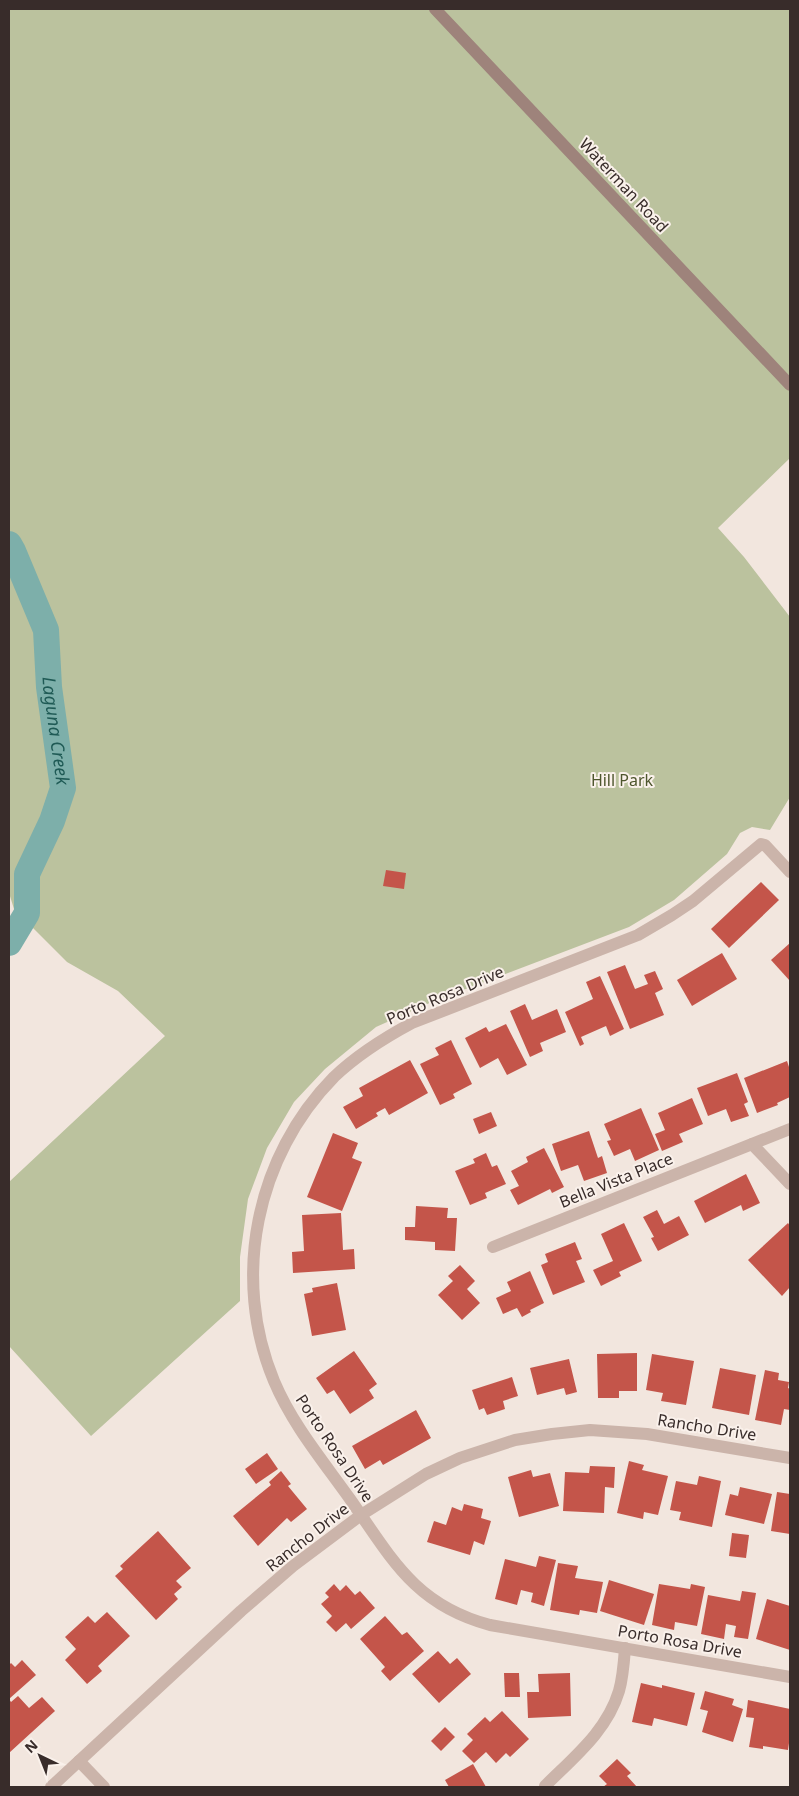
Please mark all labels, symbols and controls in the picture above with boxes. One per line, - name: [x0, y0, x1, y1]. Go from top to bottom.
- street label: Waterman Road: [575, 133, 673, 237]
- water label: Laguna Creek: [37, 676, 76, 788]
- park label: Hill Park: [591, 769, 654, 791]
- street label: Porto Rosa Drive: [383, 960, 507, 1030]
- street label: Bella Vista Place: [556, 1147, 676, 1213]
- street label: Porto Rosa Drive: [291, 1390, 379, 1506]
- street label: Rancho Drive: [656, 1408, 758, 1446]
- street label: Rancho Drive: [261, 1498, 353, 1576]
- street label: Porto Rosa Drive: [616, 1619, 744, 1663]
- north arrow: [15, 1731, 65, 1781]
- text: N: [20, 1735, 41, 1757]

